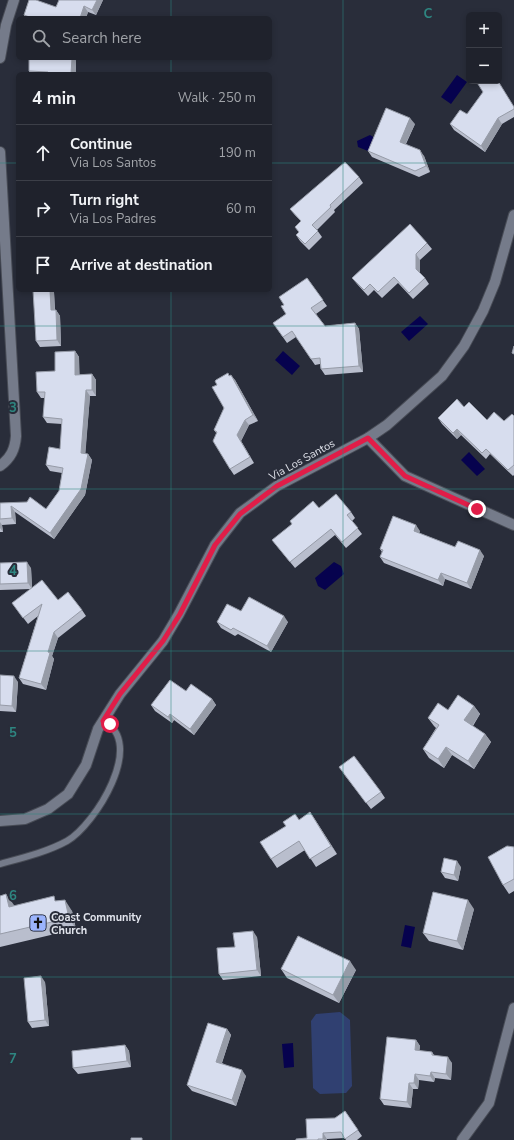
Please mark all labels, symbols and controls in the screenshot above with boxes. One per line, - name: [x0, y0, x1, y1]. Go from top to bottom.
- text: C: [424, 5, 433, 23]
- map controls: [466, 12, 502, 84]
- button: +: [466, 12, 502, 48]
- search box: [16, 16, 272, 60]
- icon: search: [30, 27, 52, 49]
- text: Search here: [62, 28, 142, 48]
- button: −: [466, 48, 502, 84]
- text: 4 min: [32, 87, 76, 110]
- text: Walk · 250 m: [178, 89, 256, 107]
- text: Continue: [70, 134, 132, 154]
- icon: ahead: [32, 142, 54, 164]
- text: 190 m: [218, 144, 256, 162]
- text: Via Los Santos: [70, 154, 156, 172]
- text: Turn right: [70, 190, 139, 210]
- icon: right: [32, 198, 54, 220]
- text: 60 m: [226, 200, 256, 218]
- text: Via Los Padres: [70, 210, 156, 228]
- icon: arrive: [32, 254, 54, 276]
- text: Arrive at destination: [70, 255, 213, 275]
- text: 3: [9, 399, 17, 417]
- street label: Via Los Santos: [266, 436, 338, 485]
- route end: [468, 500, 486, 518]
- text: 4: [9, 562, 17, 580]
- route start: [101, 715, 119, 733]
- text: 5: [9, 724, 17, 742]
- text: 6: [9, 887, 17, 905]
- place label: Coast Community Church: [51, 910, 142, 938]
- church icon: Coast Community Church: [28, 913, 48, 933]
- text: 7: [9, 1050, 17, 1068]

